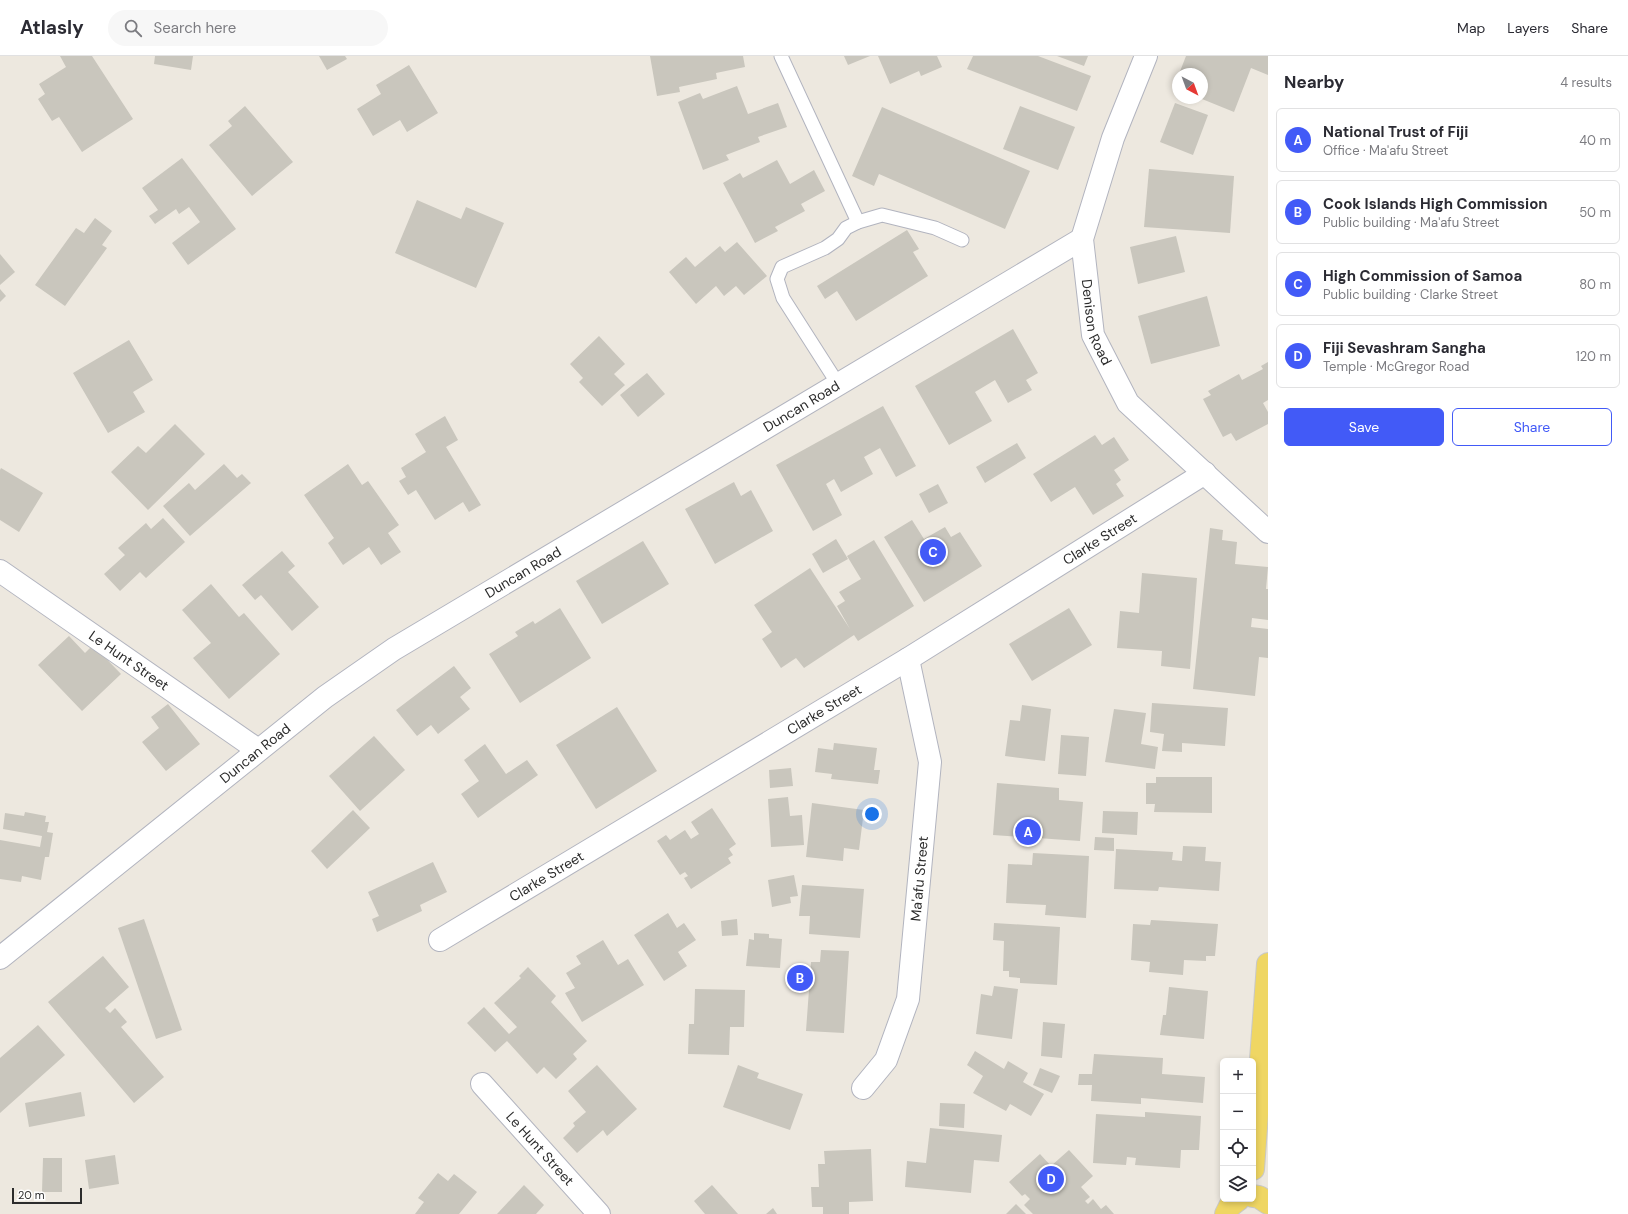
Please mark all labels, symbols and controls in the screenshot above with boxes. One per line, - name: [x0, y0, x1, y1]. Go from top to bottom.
- search box: [108, 10, 388, 46]
- text: Atlasly: [20, 15, 84, 40]
- icon: search: [122, 17, 144, 39]
- text: Search here: [154, 18, 236, 38]
- text: Map: [1457, 19, 1485, 37]
- text: Layers: [1507, 19, 1549, 37]
- text: Share: [1571, 19, 1608, 37]
- north arrow: [1172, 68, 1208, 104]
- text: Nearby: [1284, 71, 1344, 93]
- text: 4 results: [1560, 74, 1612, 91]
- text: National Trust of Fiji: [1323, 122, 1468, 142]
- text: A: [1293, 132, 1303, 149]
- text: 40 m: [1579, 132, 1611, 149]
- text: Office · Ma'afu Street: [1323, 142, 1448, 159]
- text: Cook Islands High Commission: [1323, 194, 1548, 214]
- text: B: [1294, 204, 1302, 221]
- text: 50 m: [1579, 204, 1611, 221]
- text: Public building · Ma'afu Street: [1323, 214, 1499, 231]
- text: High Commission of Samoa: [1323, 266, 1522, 286]
- text: C: [1293, 276, 1303, 293]
- text: 80 m: [1579, 276, 1611, 293]
- street label: Denison Road: [1078, 278, 1116, 368]
- text: Public building · Clarke Street: [1323, 286, 1498, 303]
- text: Fiji Sevashram Sangha: [1323, 338, 1486, 358]
- text: D: [1293, 348, 1303, 365]
- text: 120 m: [1576, 348, 1611, 365]
- text: Temple · McGregor Road: [1323, 358, 1469, 375]
- street label: Duncan Road: [760, 377, 843, 436]
- button: Save: [1284, 408, 1444, 446]
- button: Share: [1452, 408, 1612, 446]
- street label: Clarke Street: [1059, 509, 1140, 569]
- pin: C: [920, 537, 946, 567]
- street label: Duncan Road: [482, 542, 564, 602]
- street label: Le Hunt Street: [86, 626, 172, 694]
- street label: Clarke Street: [783, 680, 865, 739]
- street label: Duncan Road: [216, 719, 294, 787]
- your location: [862, 804, 882, 824]
- pin: A: [1015, 817, 1041, 847]
- street label: Ma'afu Street: [906, 835, 932, 922]
- street label: Clarke Street: [506, 847, 587, 905]
- pin: B: [787, 963, 813, 993]
- map controls: [1220, 1058, 1256, 1202]
- button: +: [1220, 1058, 1256, 1094]
- button: −: [1220, 1094, 1256, 1130]
- street label: Le Hunt Street: [502, 1108, 578, 1189]
- button: locate: [1220, 1130, 1256, 1166]
- pin: D: [1038, 1164, 1064, 1194]
- button: layers: [1220, 1166, 1256, 1202]
- scale bar: [12, 1186, 82, 1205]
- text: 20 m: [18, 1188, 44, 1202]

